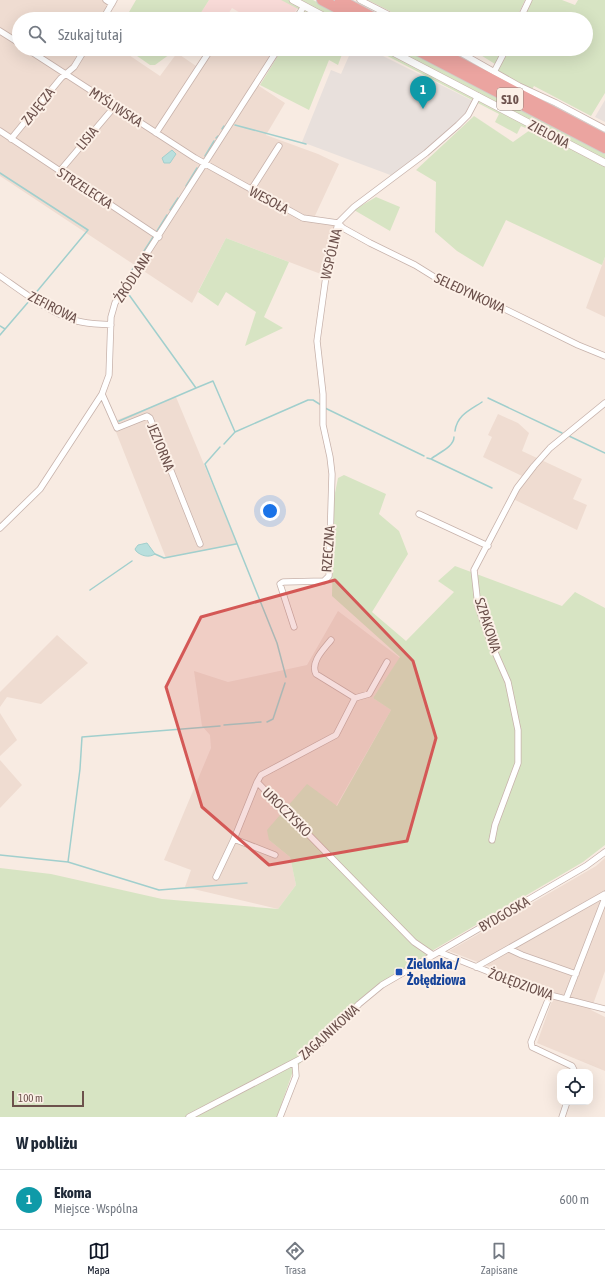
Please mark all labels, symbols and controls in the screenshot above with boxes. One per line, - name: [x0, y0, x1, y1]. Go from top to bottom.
- search box: [12, 12, 593, 56]
- icon: search: [26, 23, 48, 45]
- text: Szukaj tutaj: [58, 26, 122, 43]
- pin: 1: [410, 76, 436, 109]
- street label: MYŚLIWSKA: [86, 83, 146, 130]
- street label: ZAJĘCZA: [18, 84, 58, 128]
- road number: S10: [497, 88, 523, 110]
- street label: ZIELONA: [526, 117, 572, 152]
- street label: LISIA: [73, 123, 101, 153]
- street label: STRZELECKA: [54, 164, 116, 212]
- street label: WESOŁA: [247, 183, 292, 217]
- street label: WSPÓLNA: [316, 227, 345, 281]
- street label: ŹRÓDLANA: [110, 248, 155, 305]
- street label: SELEDYNKOWA: [432, 270, 508, 316]
- street label: ZEFIROWA: [26, 288, 80, 326]
- street label: JEZIORNA: [144, 421, 178, 474]
- your location: [260, 501, 280, 521]
- street label: RZECZNA: [318, 525, 338, 573]
- street label: SZPAKOWA: [472, 596, 504, 654]
- street label: UROCZYSKO: [259, 784, 315, 840]
- street label: BYDGOSKA: [476, 893, 532, 935]
- place label: Zielonka / Żołędziowa: [407, 956, 466, 988]
- street label: ŻOŁĘDZIOWA: [486, 965, 556, 1003]
- marker: Zielonka / Żołędziowa: [394, 967, 404, 977]
- street label: ZAGAJNIKOWA: [296, 1001, 362, 1063]
- map controls: [557, 1069, 593, 1105]
- button: locate: [557, 1069, 593, 1105]
- scale bar: [12, 1089, 84, 1108]
- text: 100 m: [18, 1092, 43, 1104]
- text: W pobliżu: [16, 1133, 78, 1153]
- text: Ekoma: [54, 1184, 92, 1201]
- text: 1: [26, 1192, 32, 1207]
- text: 600 m: [560, 1192, 589, 1207]
- text: Miejsce · Wspólna: [54, 1201, 138, 1216]
- tab: Mapa: [87, 1240, 110, 1276]
- tab: Trasa: [284, 1240, 306, 1276]
- tab: Zapisane: [481, 1240, 518, 1276]

